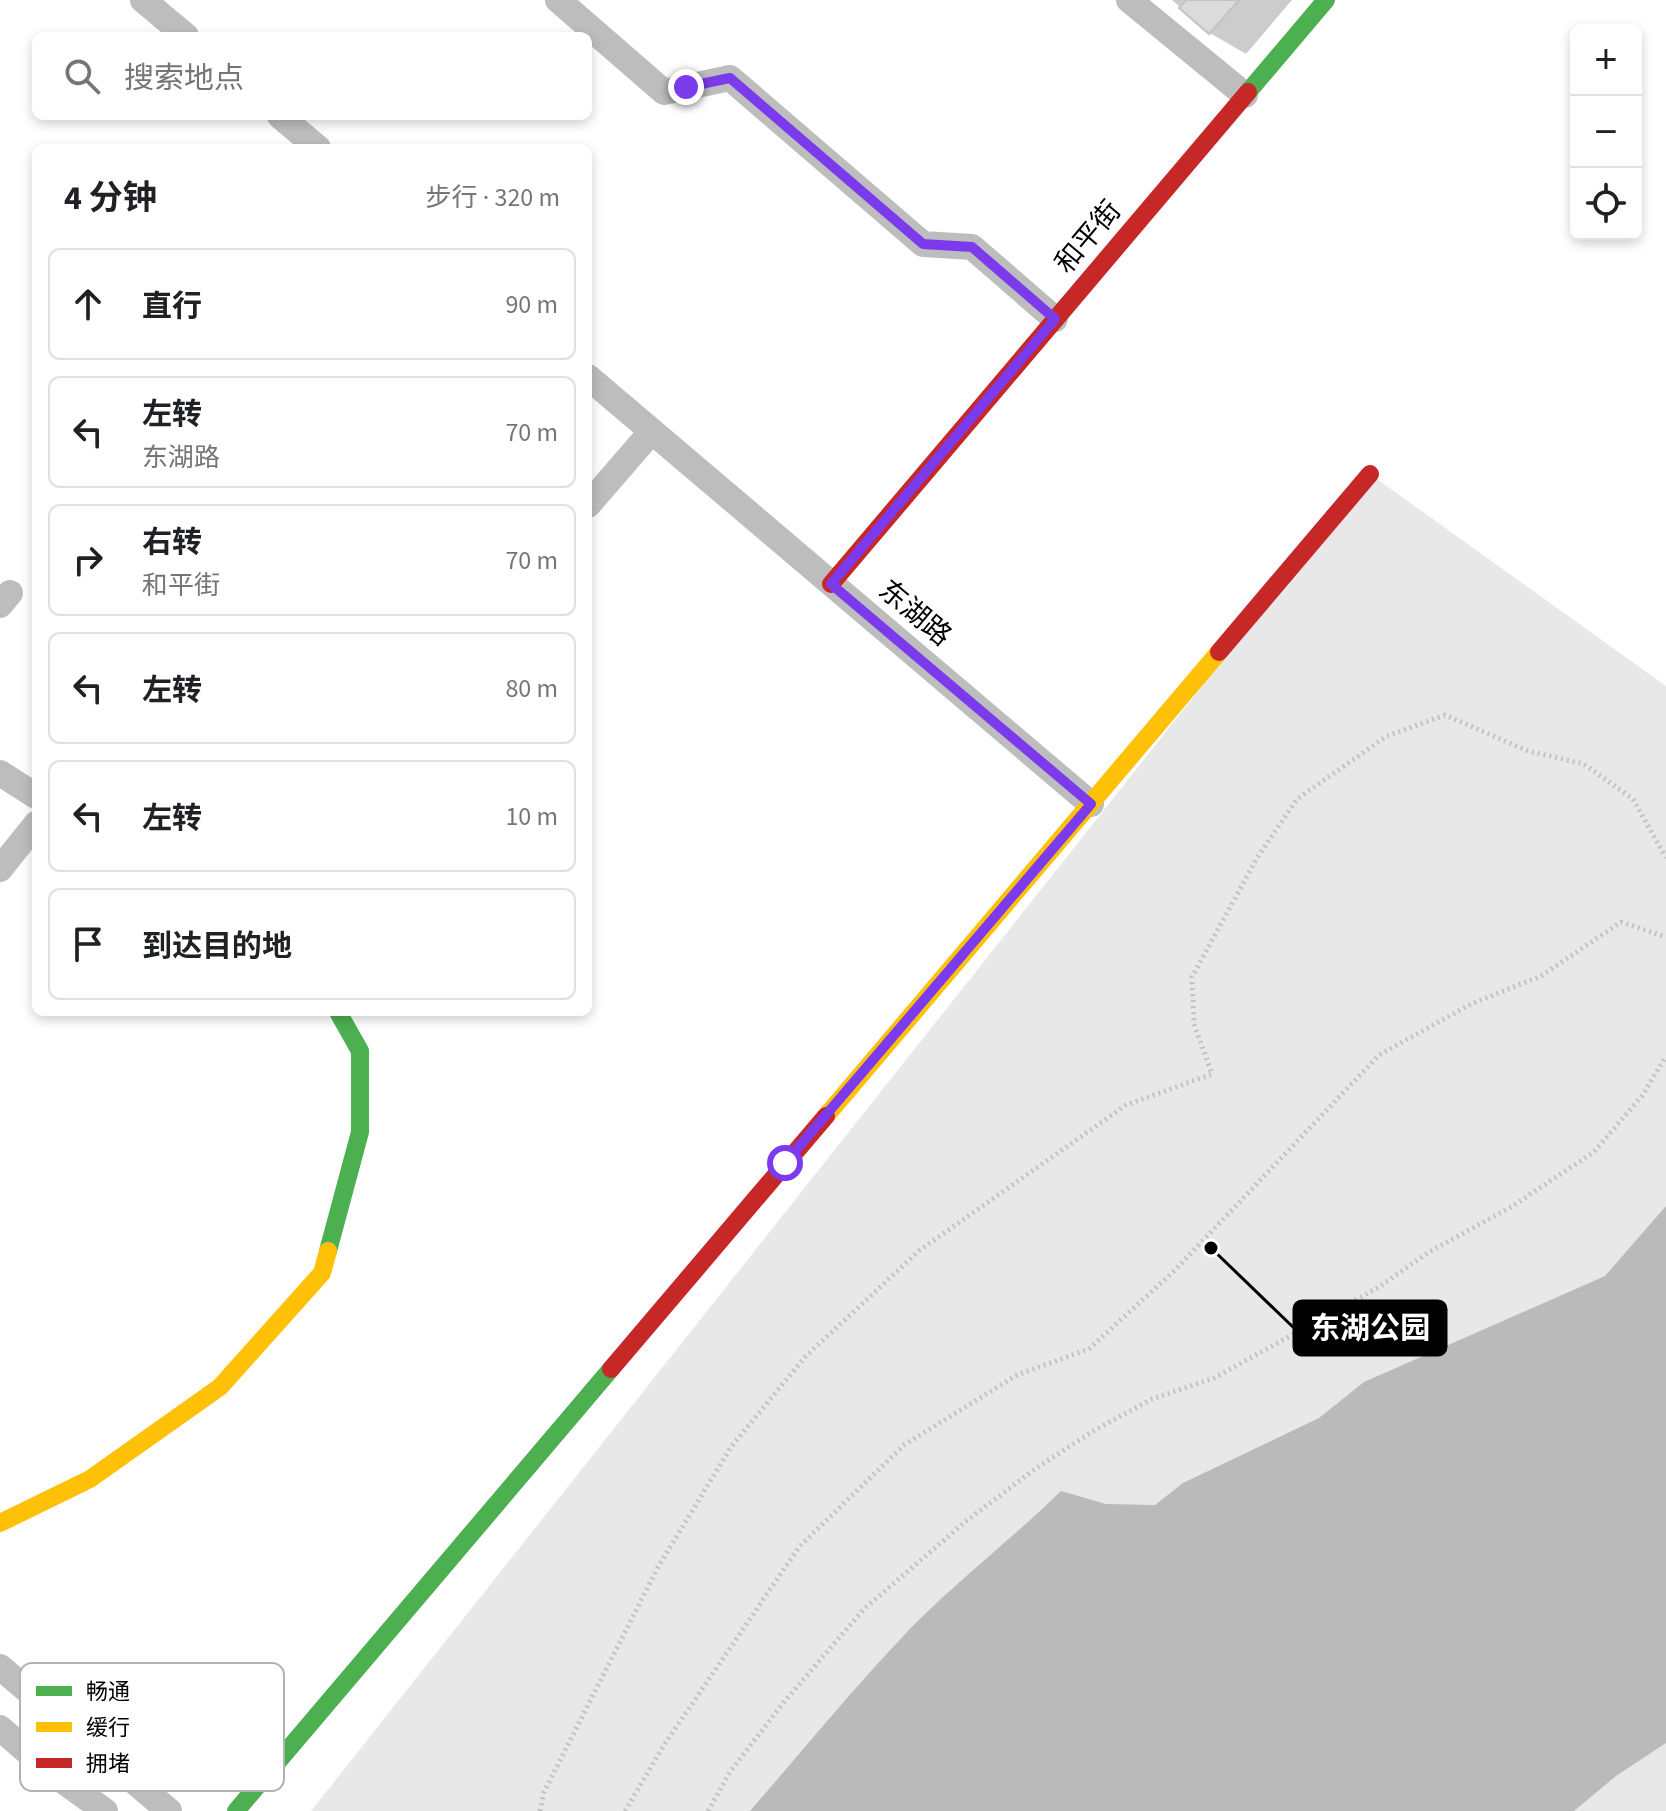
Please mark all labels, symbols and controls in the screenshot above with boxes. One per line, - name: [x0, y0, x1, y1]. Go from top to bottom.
- map controls: [1570, 24, 1642, 240]
- button: +: [1570, 24, 1642, 96]
- search box: [32, 32, 592, 120]
- icon: search: [60, 54, 104, 98]
- text: 搜索地点: [124, 57, 244, 100]
- route end: [668, 69, 704, 105]
- button: −: [1570, 96, 1642, 168]
- button: locate: [1570, 168, 1642, 240]
- text: 4 分钟: [64, 174, 157, 223]
- text: 步行 · 320 m: [426, 179, 560, 216]
- street label: 和平街: [1046, 192, 1130, 282]
- icon: ahead: [66, 282, 110, 326]
- text: 直行: [142, 285, 202, 328]
- text: 90 m: [505, 286, 558, 323]
- text: 左转: [142, 393, 202, 436]
- icon: left: [66, 410, 110, 454]
- text: 70 m: [505, 414, 558, 451]
- text: 东湖路: [142, 439, 220, 476]
- text: 右转: [142, 521, 202, 564]
- icon: right: [66, 538, 110, 582]
- text: 70 m: [505, 542, 558, 579]
- text: 和平街: [142, 567, 220, 604]
- street label: 东湖路: [870, 571, 960, 655]
- icon: left: [66, 666, 110, 710]
- text: 左转: [142, 669, 202, 712]
- text: 80 m: [505, 670, 558, 707]
- icon: left: [66, 794, 110, 838]
- text: 左转: [142, 797, 202, 840]
- text: 10 m: [505, 798, 558, 835]
- icon: arrive: [66, 922, 110, 966]
- text: 到达目的地: [142, 925, 292, 968]
- route start: [767, 1145, 803, 1181]
- callout: 东湖公园: [1294, 1301, 1446, 1355]
- text: 东湖公园: [1310, 1307, 1430, 1350]
- legend: [20, 1663, 284, 1791]
- text: 畅通: [86, 1676, 130, 1708]
- text: 缓行: [86, 1712, 130, 1744]
- text: 拥堵: [86, 1748, 130, 1780]

